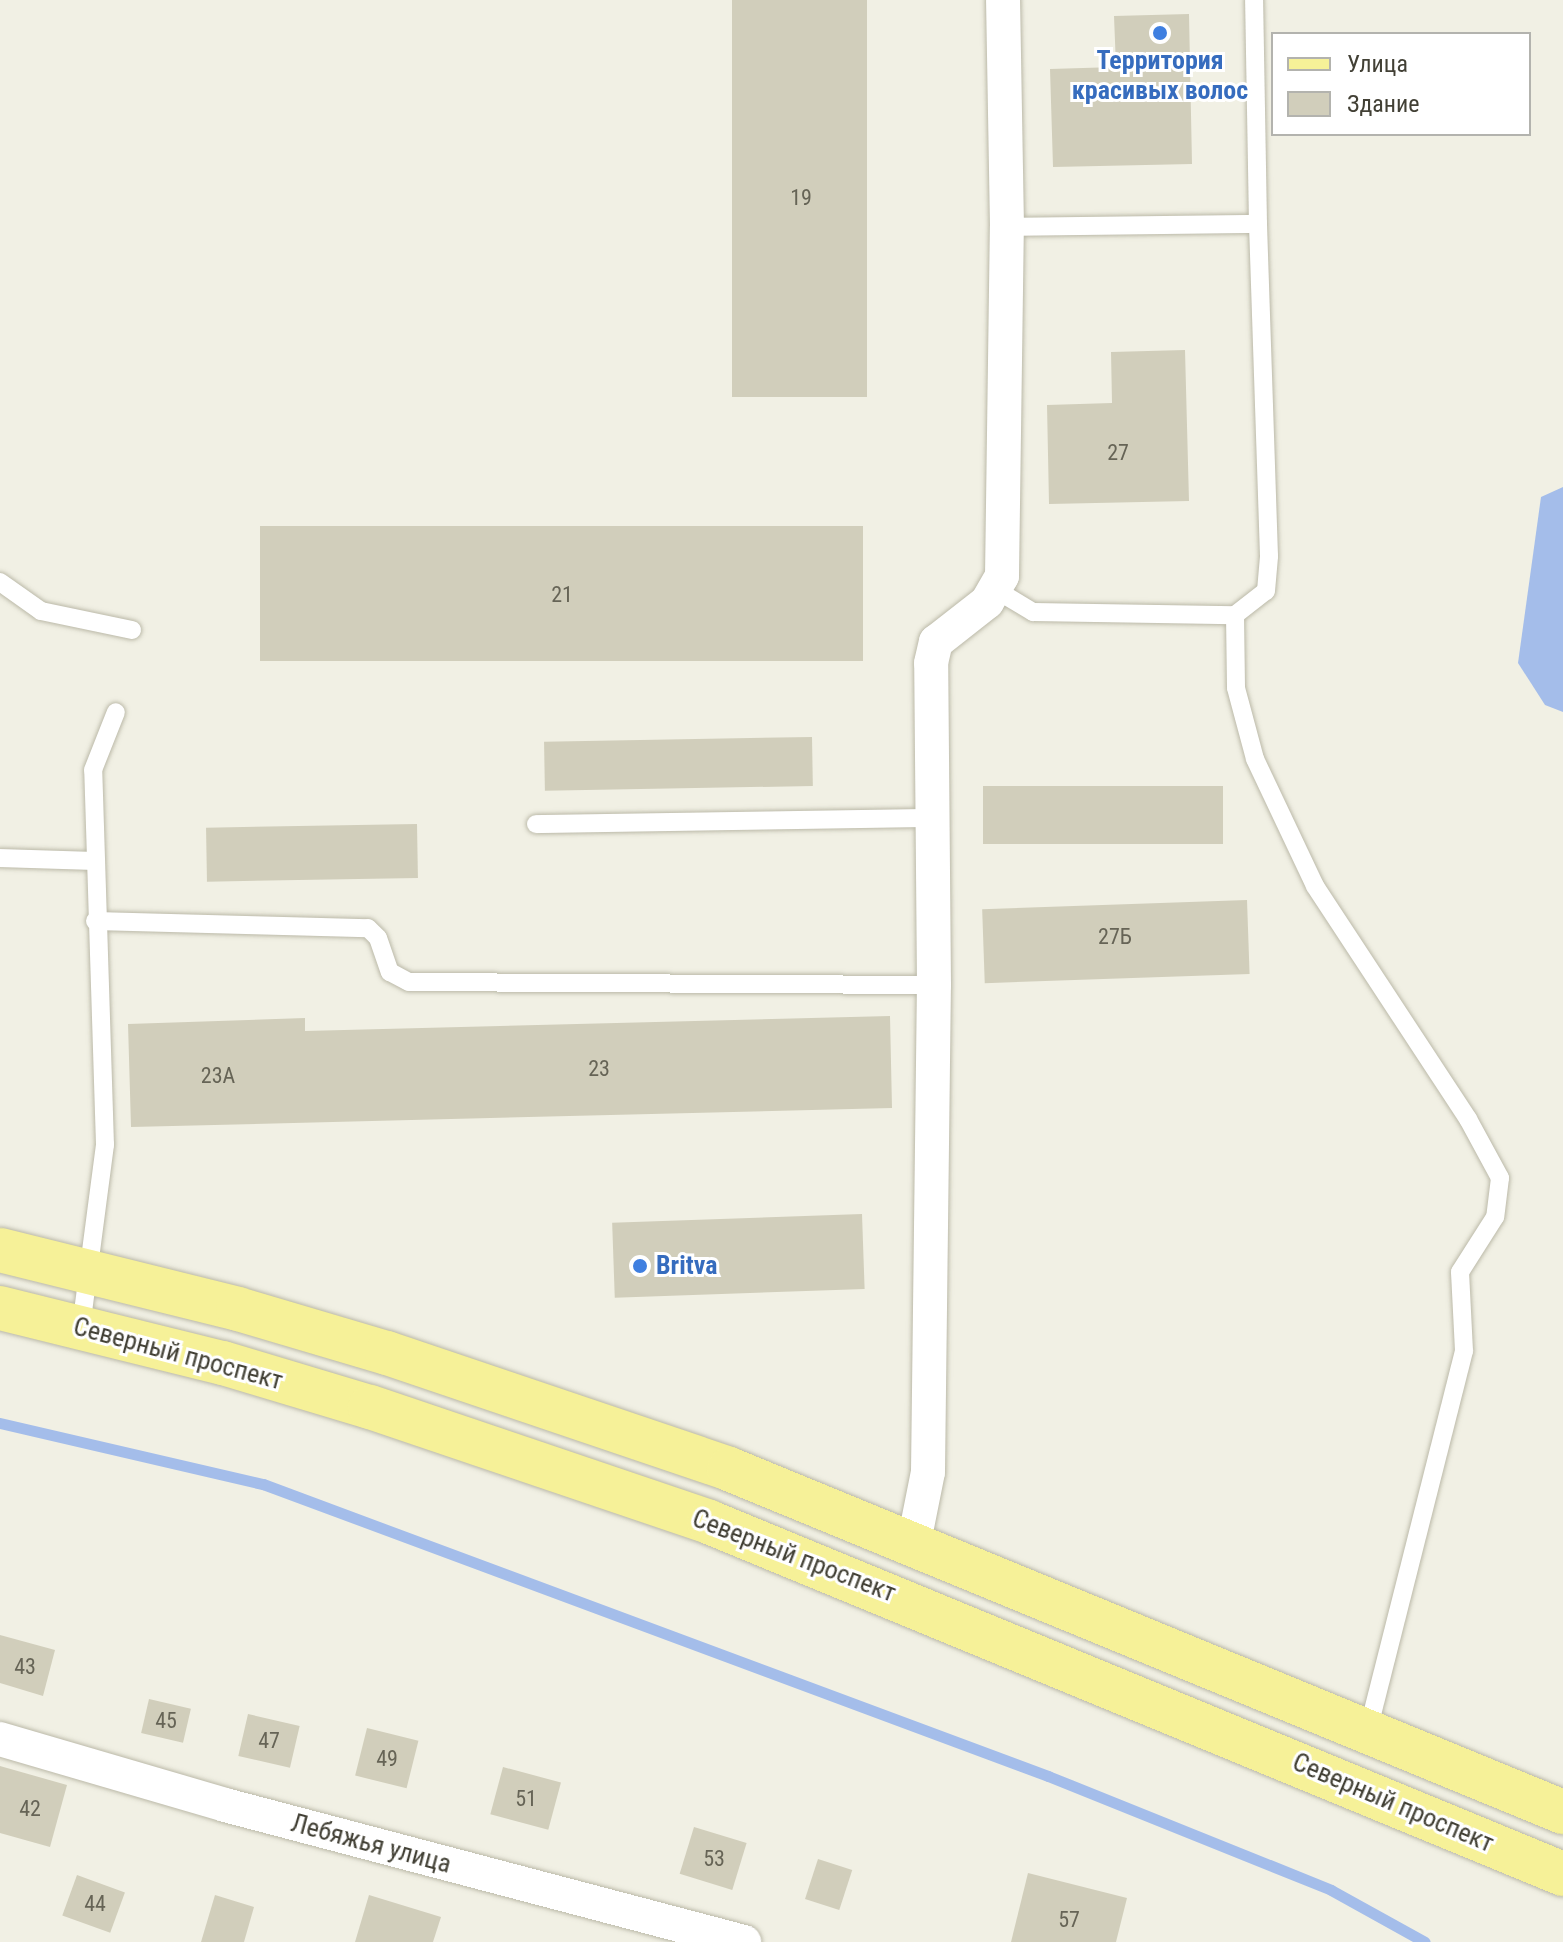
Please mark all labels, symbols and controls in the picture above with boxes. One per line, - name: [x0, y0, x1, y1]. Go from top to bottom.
- marker: Территория красивых волос: [1151, 24, 1169, 42]
- legend: [1271, 32, 1531, 136]
- place label: Территория красивых волос: [1072, 45, 1248, 106]
- text: Улица: [1347, 50, 1408, 78]
- text: Здание: [1347, 90, 1419, 118]
- house number: 19: [790, 185, 812, 211]
- house number: 27: [1107, 440, 1129, 466]
- house number: 21: [551, 582, 573, 608]
- house number: 27Б: [1098, 924, 1132, 950]
- house number: 23: [588, 1056, 610, 1082]
- house number: 23А: [201, 1063, 235, 1089]
- place label: Britva: [656, 1250, 717, 1282]
- marker: Britva: [631, 1257, 649, 1275]
- street label: Северный проспект: [70, 1311, 286, 1397]
- street label: Северный проспект: [688, 1503, 900, 1609]
- house number: 43: [14, 1654, 36, 1680]
- house number: 45: [155, 1708, 177, 1734]
- house number: 47: [258, 1728, 280, 1754]
- house number: 49: [376, 1746, 398, 1772]
- street label: Северный проспект: [1288, 1747, 1498, 1859]
- house number: 51: [515, 1786, 537, 1812]
- house number: 42: [19, 1796, 41, 1822]
- street label: Лебяжья улица: [288, 1808, 454, 1880]
- house number: 53: [703, 1846, 725, 1872]
- house number: 44: [84, 1891, 106, 1917]
- house number: 57: [1058, 1907, 1080, 1933]

